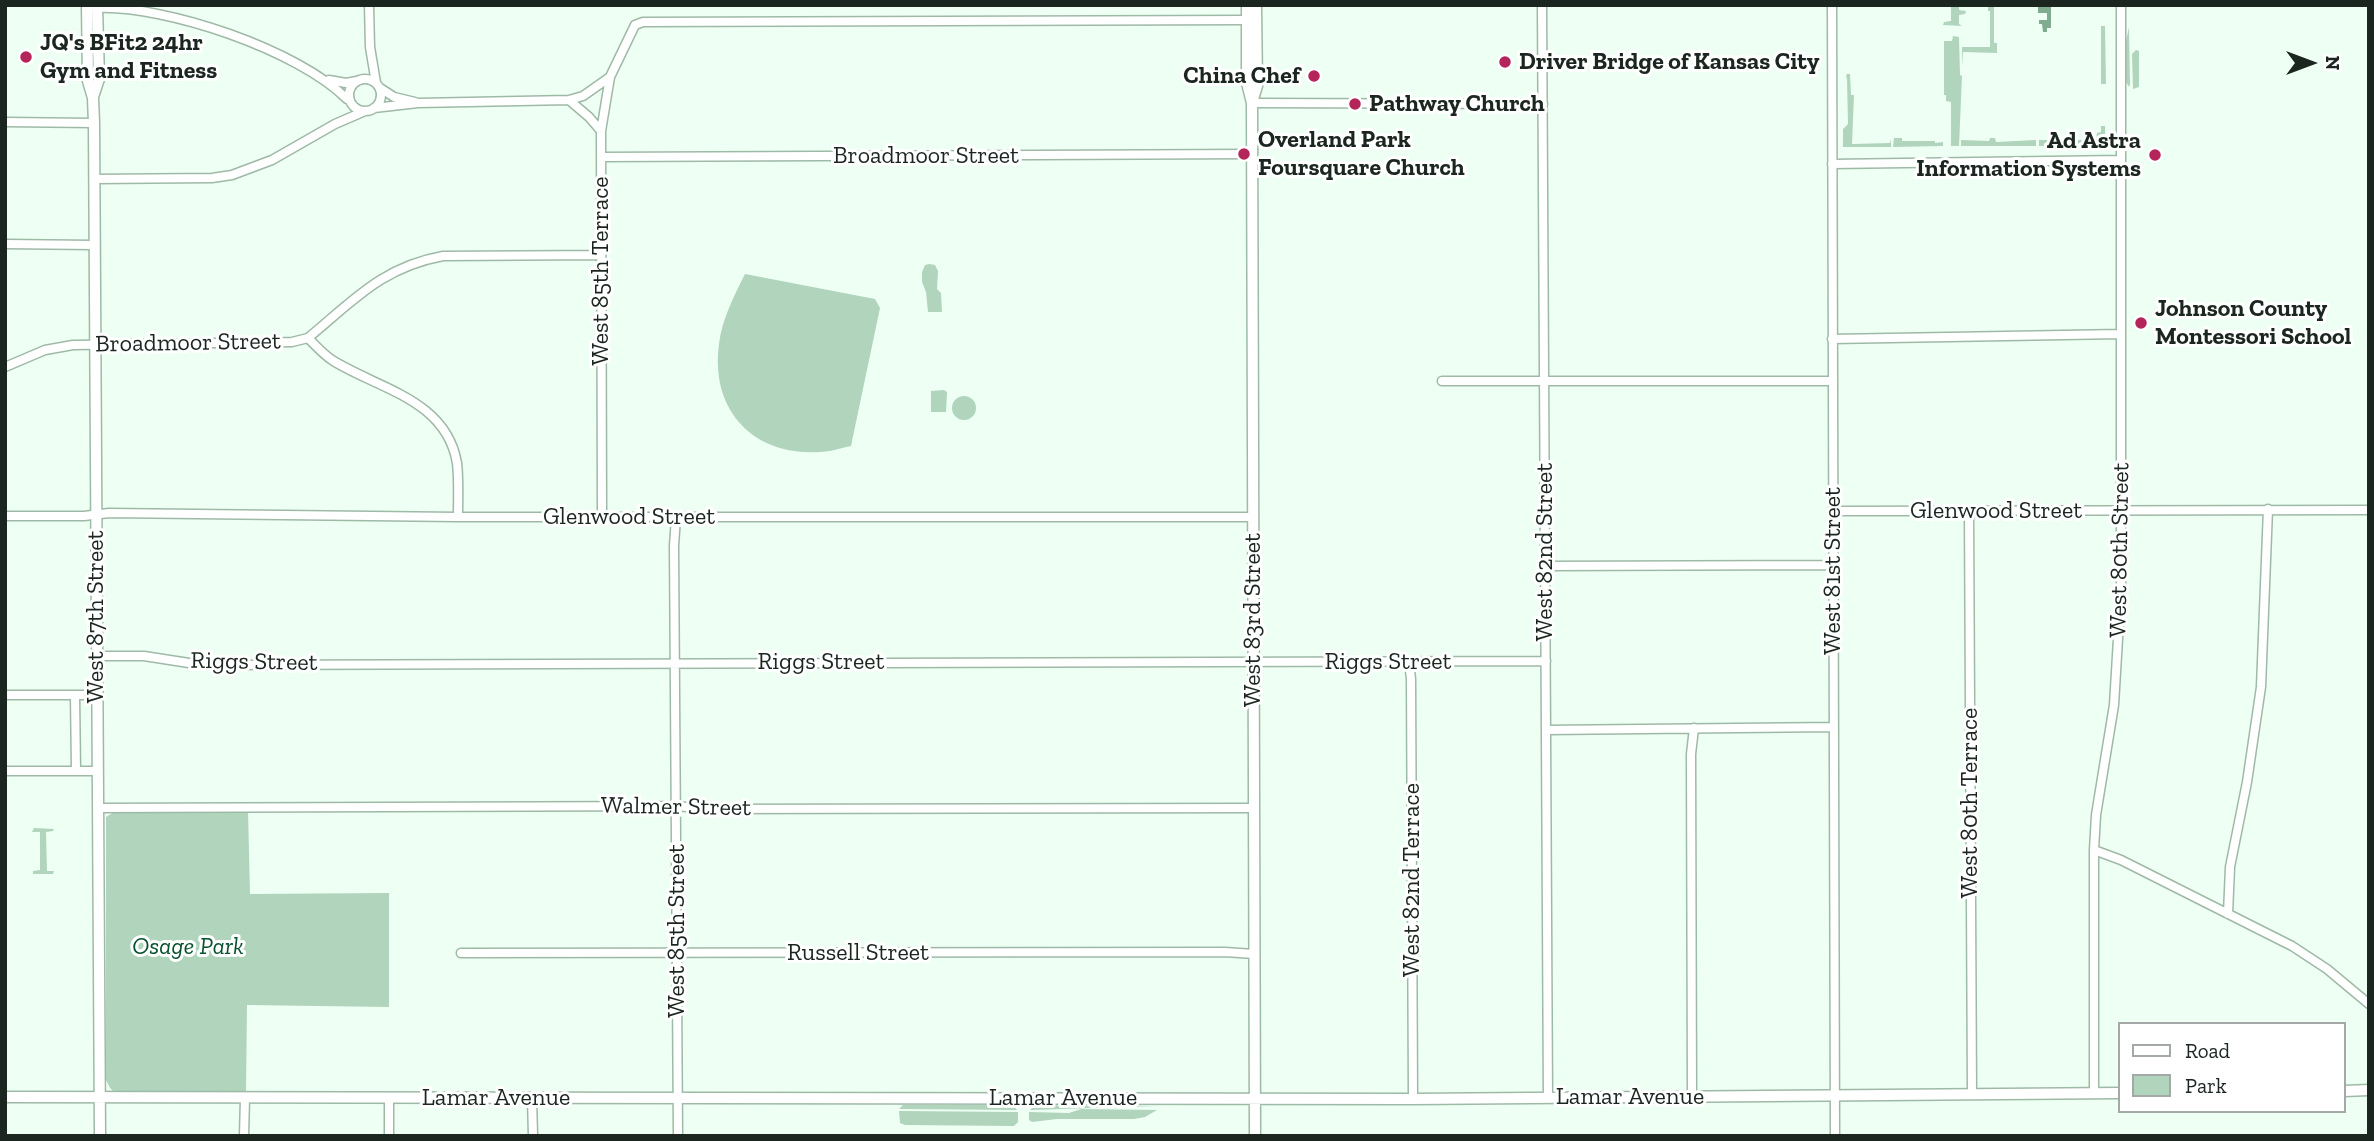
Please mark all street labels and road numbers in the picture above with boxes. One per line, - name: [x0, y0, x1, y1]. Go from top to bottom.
- street label: Broadmoor Street: [833, 142, 1019, 170]
- street label: West 85th Terrace: [587, 176, 615, 366]
- street label: Broadmoor Street: [95, 327, 281, 359]
- street label: West 80th Street: [2104, 462, 2136, 638]
- street label: West 82nd Street: [1531, 463, 1559, 641]
- street label: West 81st Street: [1819, 487, 1847, 655]
- street label: Glenwood Street: [1910, 497, 2082, 525]
- street label: Glenwood Street: [543, 503, 715, 531]
- street label: West 87th Street: [82, 531, 110, 703]
- street label: West 83rd Street: [1239, 533, 1267, 707]
- street label: Riggs Street: [190, 646, 318, 678]
- street label: Riggs Street: [757, 648, 885, 676]
- street label: Riggs Street: [1324, 648, 1452, 676]
- street label: West 80th Terrace: [1956, 708, 1984, 898]
- street label: West 82nd Terrace: [1398, 783, 1426, 977]
- street label: Walmer Street: [601, 791, 751, 823]
- street label: West 85th Street: [663, 844, 691, 1018]
- street label: Russell Street: [787, 939, 929, 967]
- street label: Lamar Avenue: [1556, 1083, 1704, 1111]
- street label: Lamar Avenue: [422, 1084, 570, 1112]
- street label: Lamar Avenue: [989, 1084, 1137, 1112]

